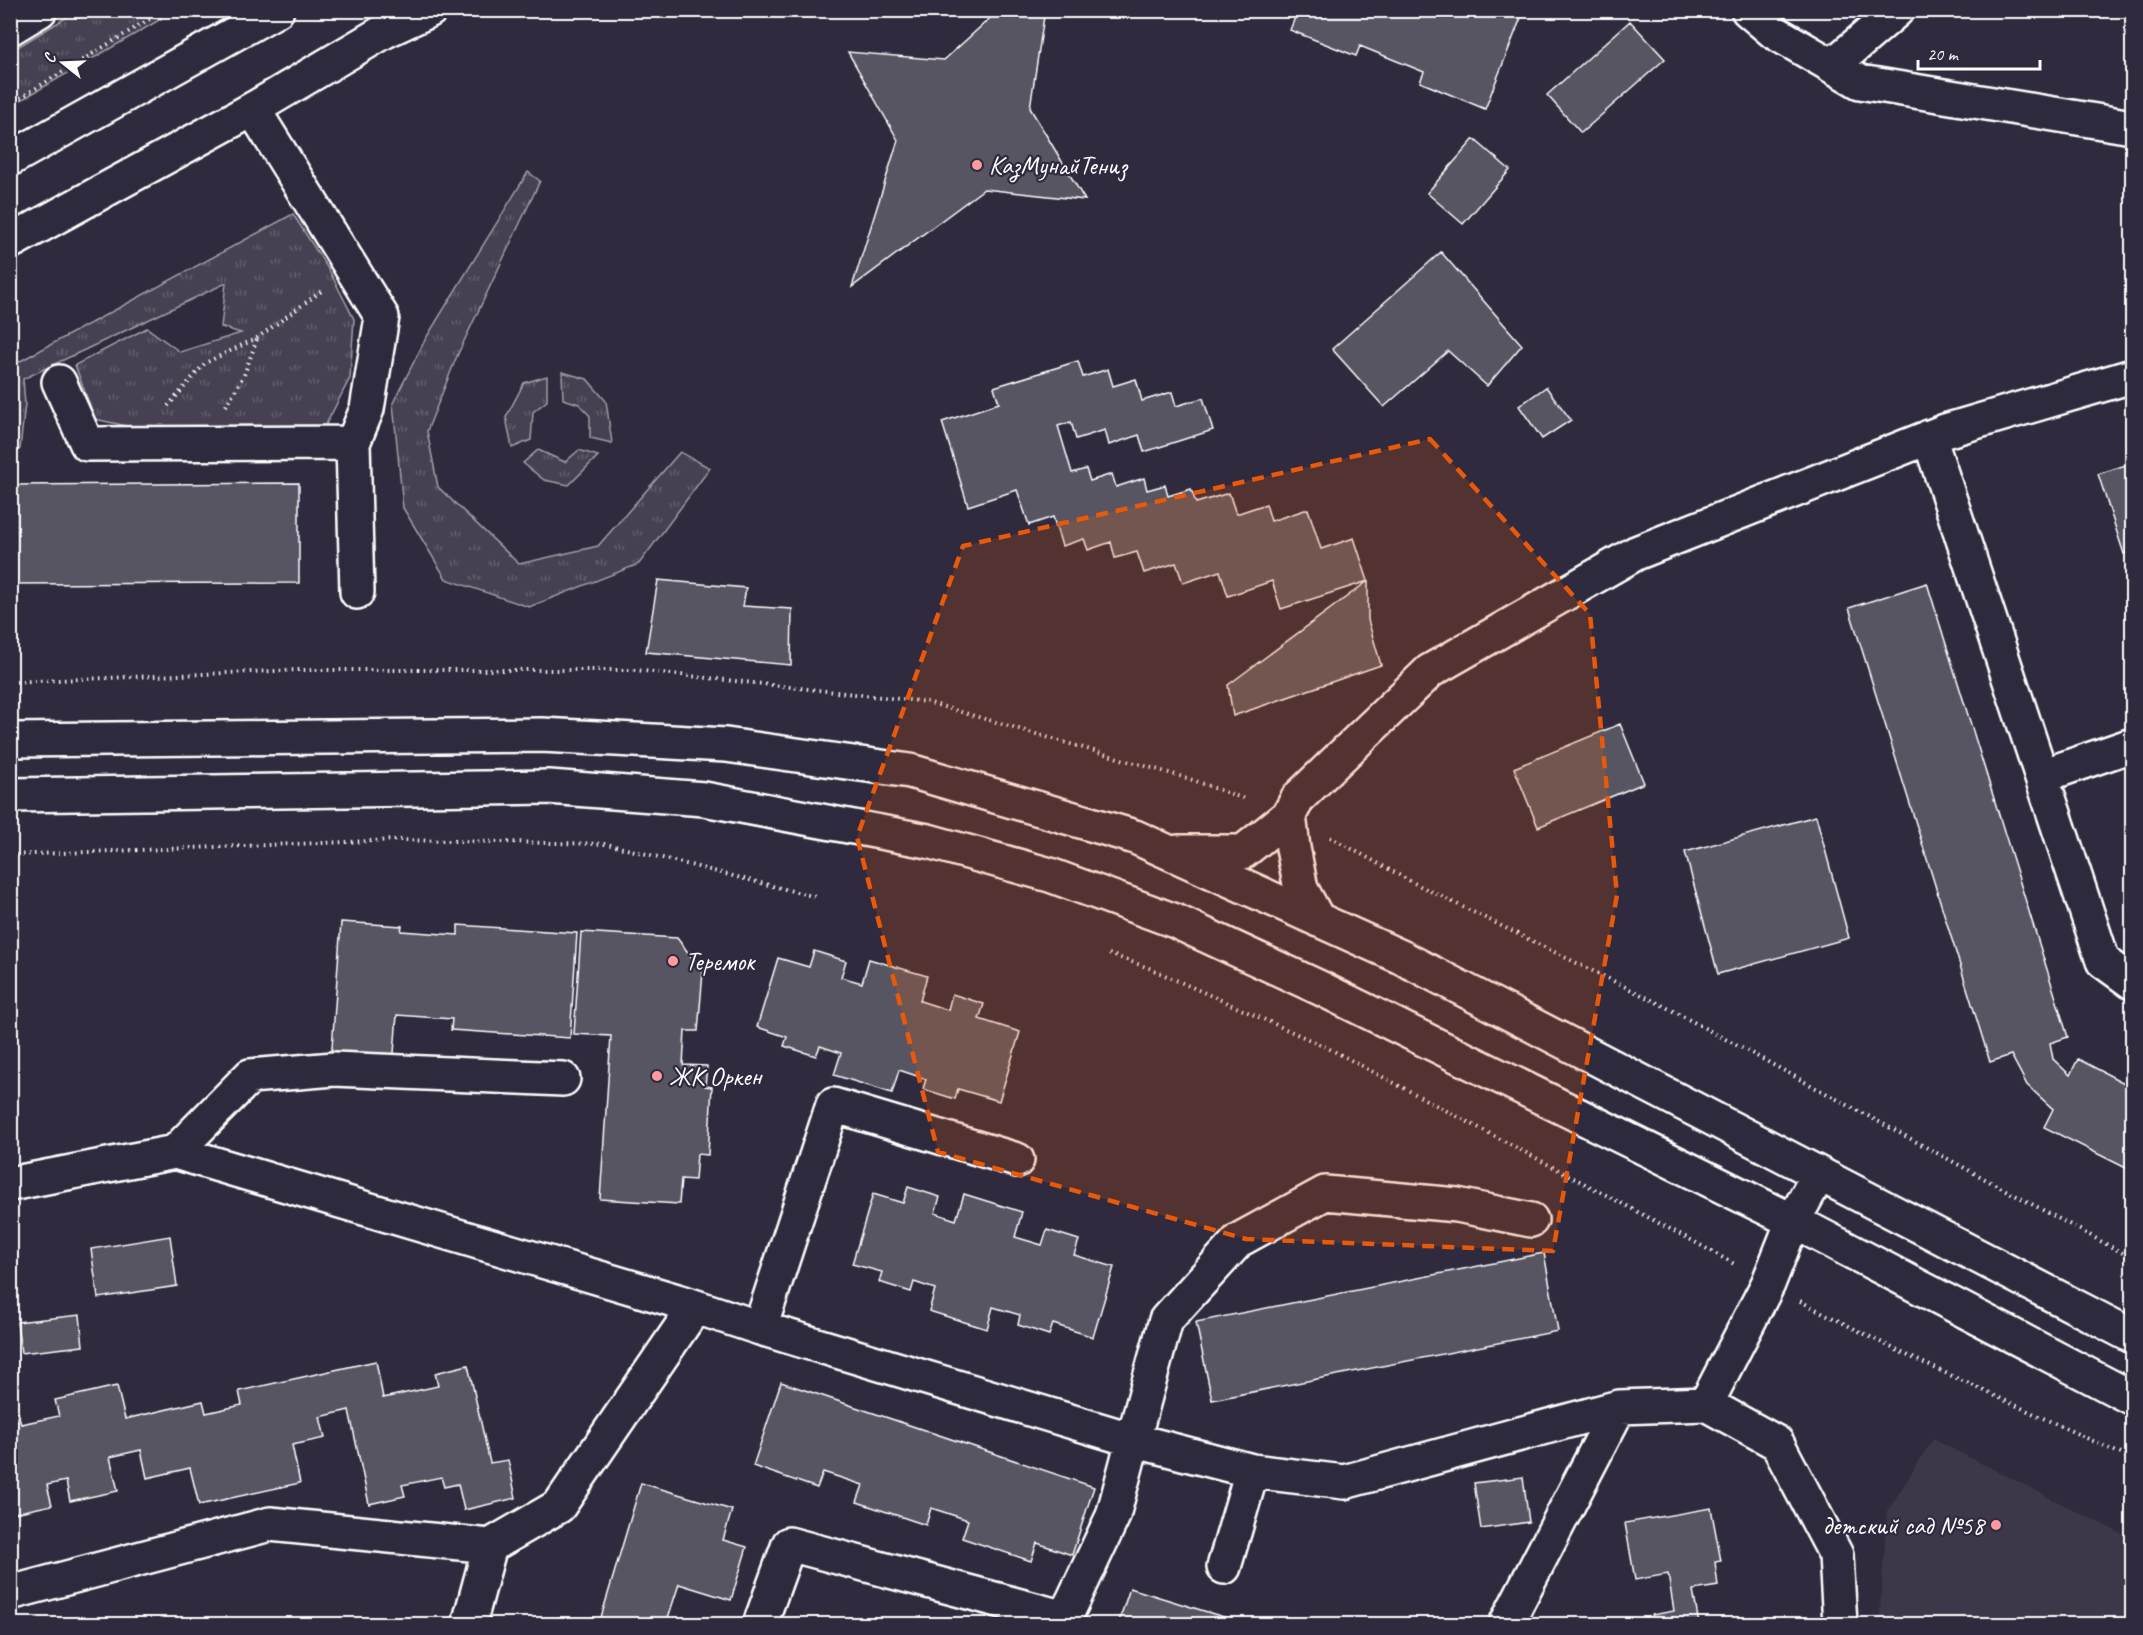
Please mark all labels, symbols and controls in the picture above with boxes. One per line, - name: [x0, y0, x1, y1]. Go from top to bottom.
- north arrow: [33, 33, 93, 93]
- scale bar: [1918, 33, 2040, 71]
- text: 20 m: [1927, 43, 1960, 65]
- text: С: [39, 50, 61, 66]
- place label: КазМунайТениз: [989, 149, 1129, 183]
- marker: КазМунайТениз: [970, 158, 984, 172]
- place label: Теремок: [685, 945, 756, 978]
- marker: Теремок: [666, 954, 680, 968]
- place label: ЖК Оркен: [669, 1060, 764, 1093]
- marker: ЖК Оркен: [650, 1069, 664, 1083]
- place label: детский сад №58: [1823, 1509, 1986, 1542]
- marker: детский сад №58: [1989, 1518, 2003, 1532]

